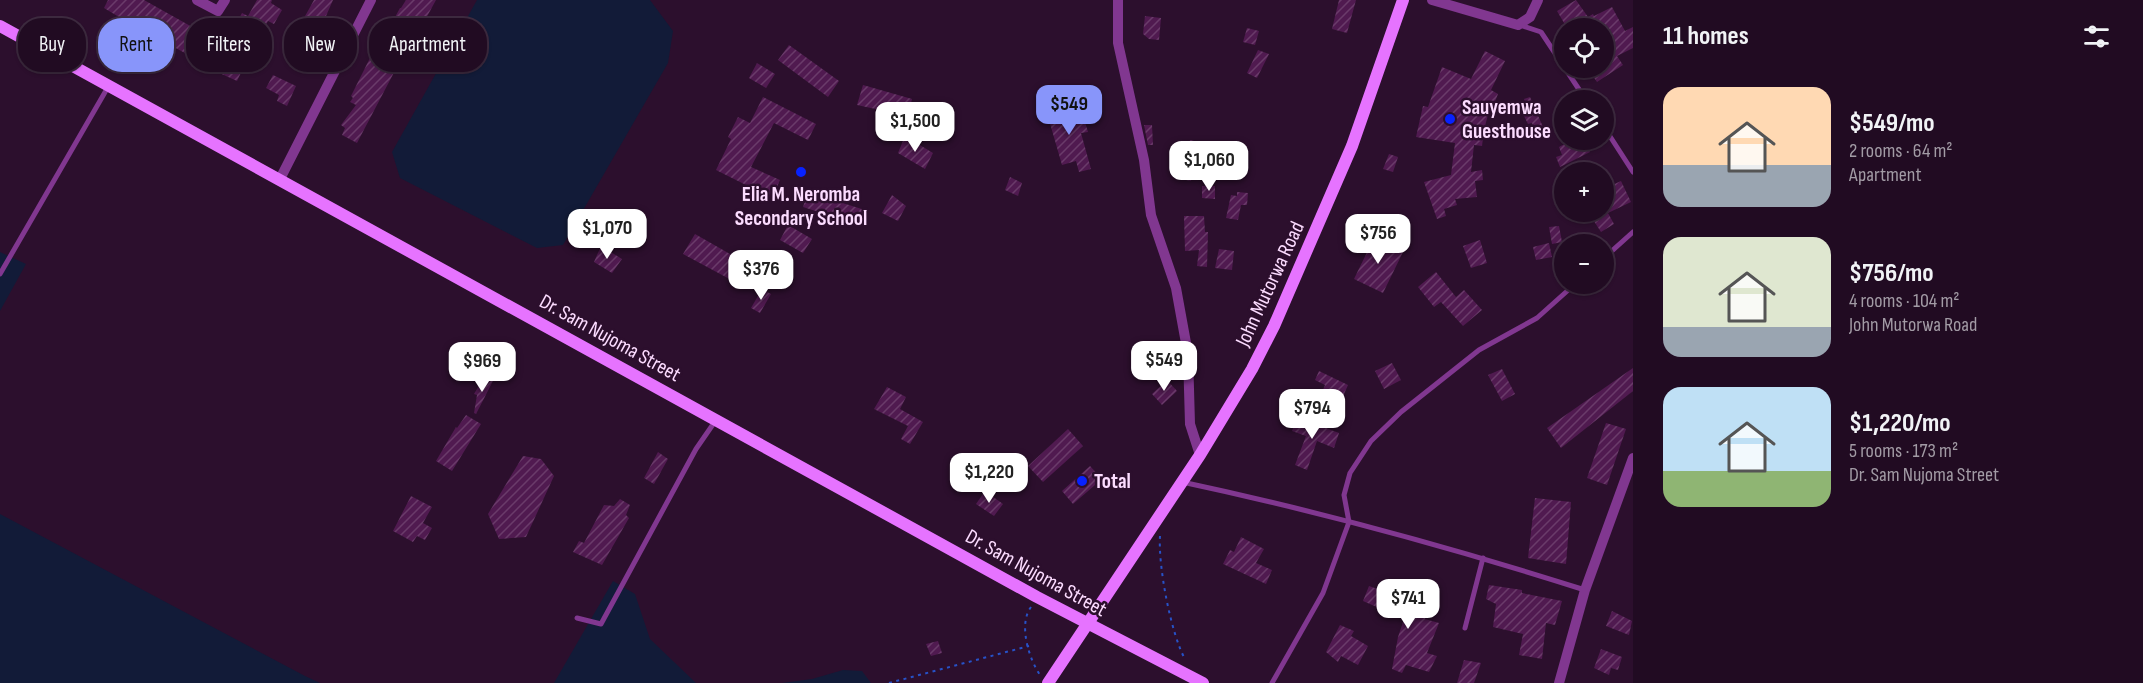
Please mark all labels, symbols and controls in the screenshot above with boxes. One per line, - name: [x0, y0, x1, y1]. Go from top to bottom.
- chip: Buy: [18, 18, 86, 72]
- chip: Rent: [98, 18, 174, 72]
- chip: Filters: [186, 18, 272, 72]
- chip: New: [284, 18, 357, 72]
- chip: Apartment: [369, 18, 487, 72]
- map controls: [1554, 18, 1614, 294]
- button: locate: [1554, 18, 1614, 78]
- icon: filters: [2080, 20, 2113, 53]
- text: 11 homes: [1663, 21, 1749, 52]
- pin: $549: [1033, 85, 1105, 136]
- button: layers: [1554, 90, 1614, 150]
- text: $549: [1050, 92, 1088, 116]
- place label: Sauyemwa Guesthouse: [1462, 95, 1551, 144]
- pin: $1,500: [866, 102, 964, 153]
- text: $549/mo: [1849, 108, 1935, 139]
- text: $1,500: [889, 109, 941, 133]
- icon: home: [1711, 111, 1783, 183]
- marker: Sauyemwa Guesthouse: [1443, 112, 1457, 126]
- text: 2 rooms · 64 m²: [1849, 139, 1953, 163]
- pin: $1,060: [1160, 141, 1258, 192]
- text: $1,060: [1183, 148, 1235, 172]
- button: +: [1554, 162, 1614, 222]
- text: Apartment: [1849, 163, 1922, 187]
- marker: Elia M. Neromba Secondary School: [794, 165, 808, 179]
- place label: Elia M. Neromba Secondary School: [735, 182, 867, 231]
- pin: $1,070: [558, 209, 656, 260]
- pin: $756: [1342, 214, 1414, 265]
- text: $1,070: [582, 216, 632, 240]
- street label: John Mutorwa Road: [1230, 218, 1310, 351]
- text: $756: [1359, 221, 1397, 245]
- button: −: [1554, 234, 1614, 294]
- pin: $376: [725, 250, 797, 301]
- text: $376: [742, 257, 780, 281]
- text: $756/mo: [1849, 258, 1934, 289]
- icon: home: [1711, 261, 1783, 333]
- street label: Dr. Sam Nujoma Street: [535, 289, 685, 387]
- text: 4 rooms · 104 m²: [1849, 289, 1959, 313]
- text: John Mutorwa Road: [1849, 313, 1977, 337]
- pin: $549: [1128, 341, 1200, 392]
- pin: $969: [446, 342, 518, 393]
- text: $549: [1145, 348, 1183, 372]
- text: $969: [463, 349, 501, 373]
- pin: $794: [1276, 389, 1348, 440]
- text: $794: [1293, 396, 1331, 420]
- text: $1,220/mo: [1849, 408, 1951, 439]
- icon: home: [1711, 411, 1783, 483]
- text: 5 rooms · 173 m²: [1849, 439, 1958, 463]
- pin: $1,220: [940, 453, 1038, 504]
- text: $1,220: [964, 460, 1014, 484]
- text: Dr. Sam Nujoma Street: [1849, 463, 1999, 487]
- place label: Total: [1094, 469, 1131, 494]
- marker: Total: [1075, 474, 1089, 488]
- street label: Dr. Sam Nujoma Street: [961, 524, 1111, 622]
- pin: $741: [1372, 579, 1444, 630]
- text: $741: [1391, 586, 1425, 610]

